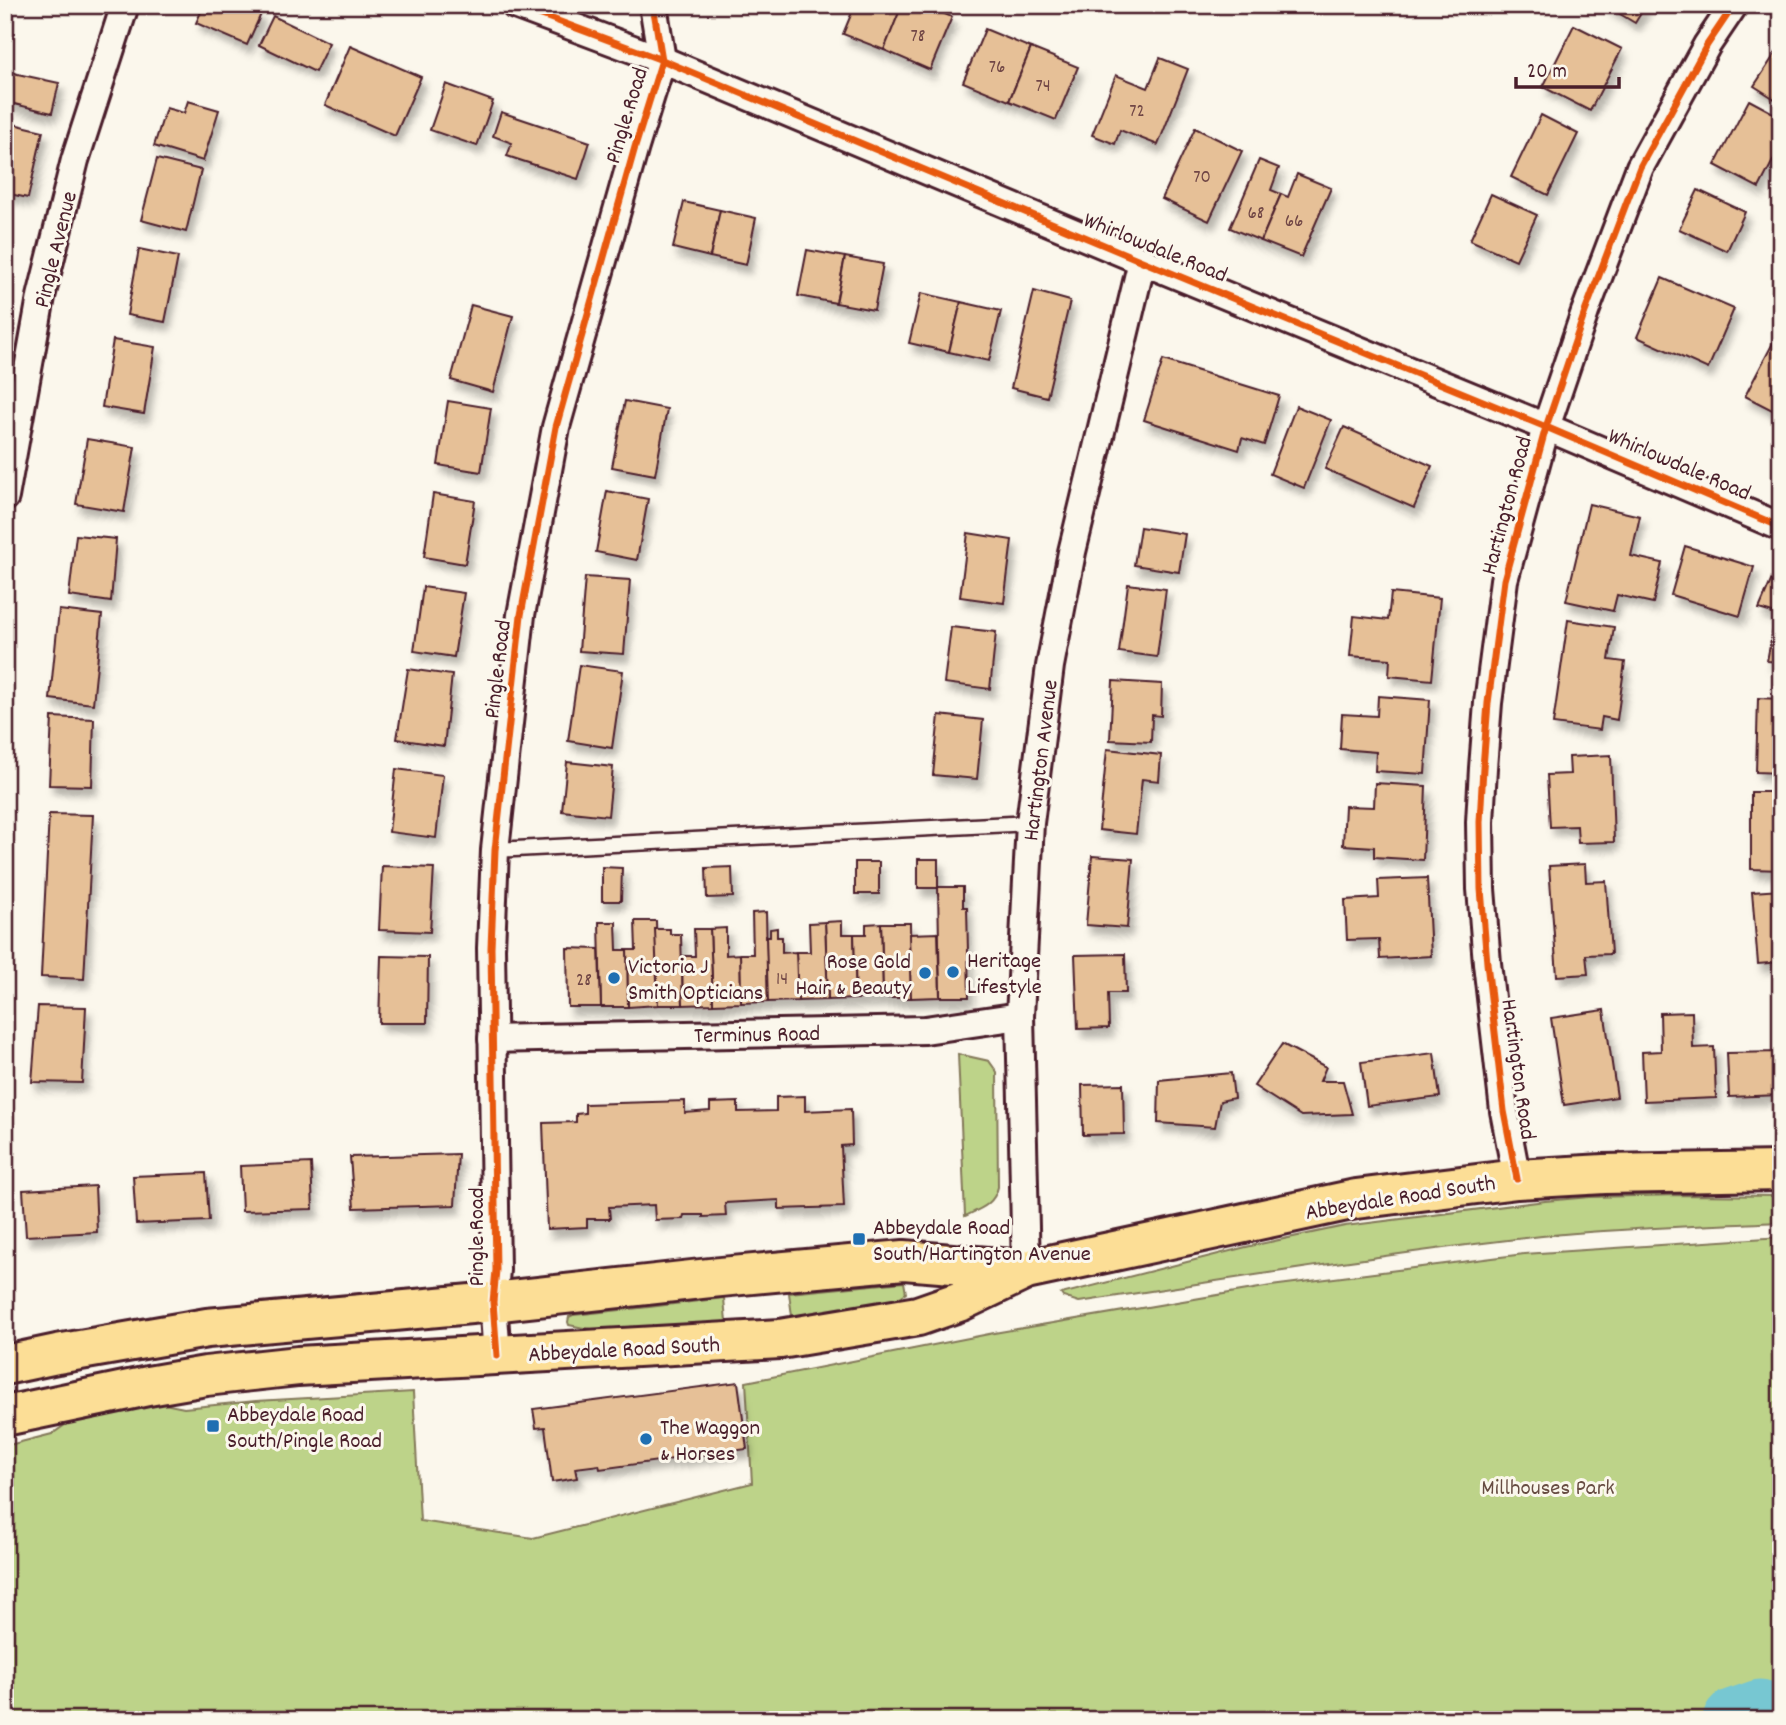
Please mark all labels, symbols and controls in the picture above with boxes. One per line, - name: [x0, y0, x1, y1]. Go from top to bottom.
- house number: 78: [911, 24, 925, 51]
- scale bar: [1516, 46, 1620, 90]
- house number: 76: [989, 55, 1005, 82]
- text: 20 m: [1527, 58, 1567, 88]
- street label: Pingle Road: [598, 64, 659, 168]
- house number: 74: [1035, 74, 1051, 101]
- house number: 72: [1129, 99, 1145, 126]
- house number: 70: [1193, 165, 1211, 192]
- street label: Pingle Avenue: [27, 188, 88, 312]
- house number: 68: [1248, 201, 1264, 228]
- street label: Whirlowdale Road: [1078, 205, 1232, 293]
- house number: 66: [1285, 209, 1303, 236]
- street label: Whirlowdale Road: [1602, 421, 1755, 511]
- street label: Hartington Road: [1474, 433, 1543, 579]
- street label: Pingle Road: [477, 618, 522, 721]
- street label: Hartington Avenue: [1016, 678, 1069, 843]
- place label: Heritage Lifestyle: [967, 946, 1042, 1005]
- place label: Rose Gold Hair & Beauty: [796, 947, 912, 1006]
- place label: Victoria J Smith Opticians: [628, 952, 764, 1011]
- marker: Heritage Lifestyle: [945, 964, 961, 980]
- marker: Rose Gold Hair & Beauty: [917, 965, 933, 981]
- house number: 14: [776, 967, 788, 994]
- house number: 28: [576, 968, 592, 995]
- marker: Victoria J Smith Opticians: [606, 970, 622, 986]
- street label: Hartington Road: [1490, 997, 1543, 1142]
- street label: Terminus Road: [694, 1019, 821, 1054]
- street label: Abbeydale Road South: [1303, 1168, 1498, 1231]
- street label: Pingle Road: [462, 1187, 495, 1287]
- place label: Abbeydale Road South/Hartington Avenue: [873, 1213, 1091, 1272]
- marker: Abbeydale Road South/Hartington Avenue: [851, 1231, 867, 1247]
- street label: Abbeydale Road South: [527, 1330, 721, 1373]
- place label: Abbeydale Road South/Pingle Road: [227, 1400, 382, 1459]
- place label: The Waggon & Horses: [660, 1413, 760, 1472]
- marker: Abbeydale Road South/Pingle Road: [205, 1418, 221, 1434]
- marker: The Waggon & Horses: [638, 1431, 654, 1447]
- park label: Millhouses Park: [1481, 1473, 1615, 1506]

